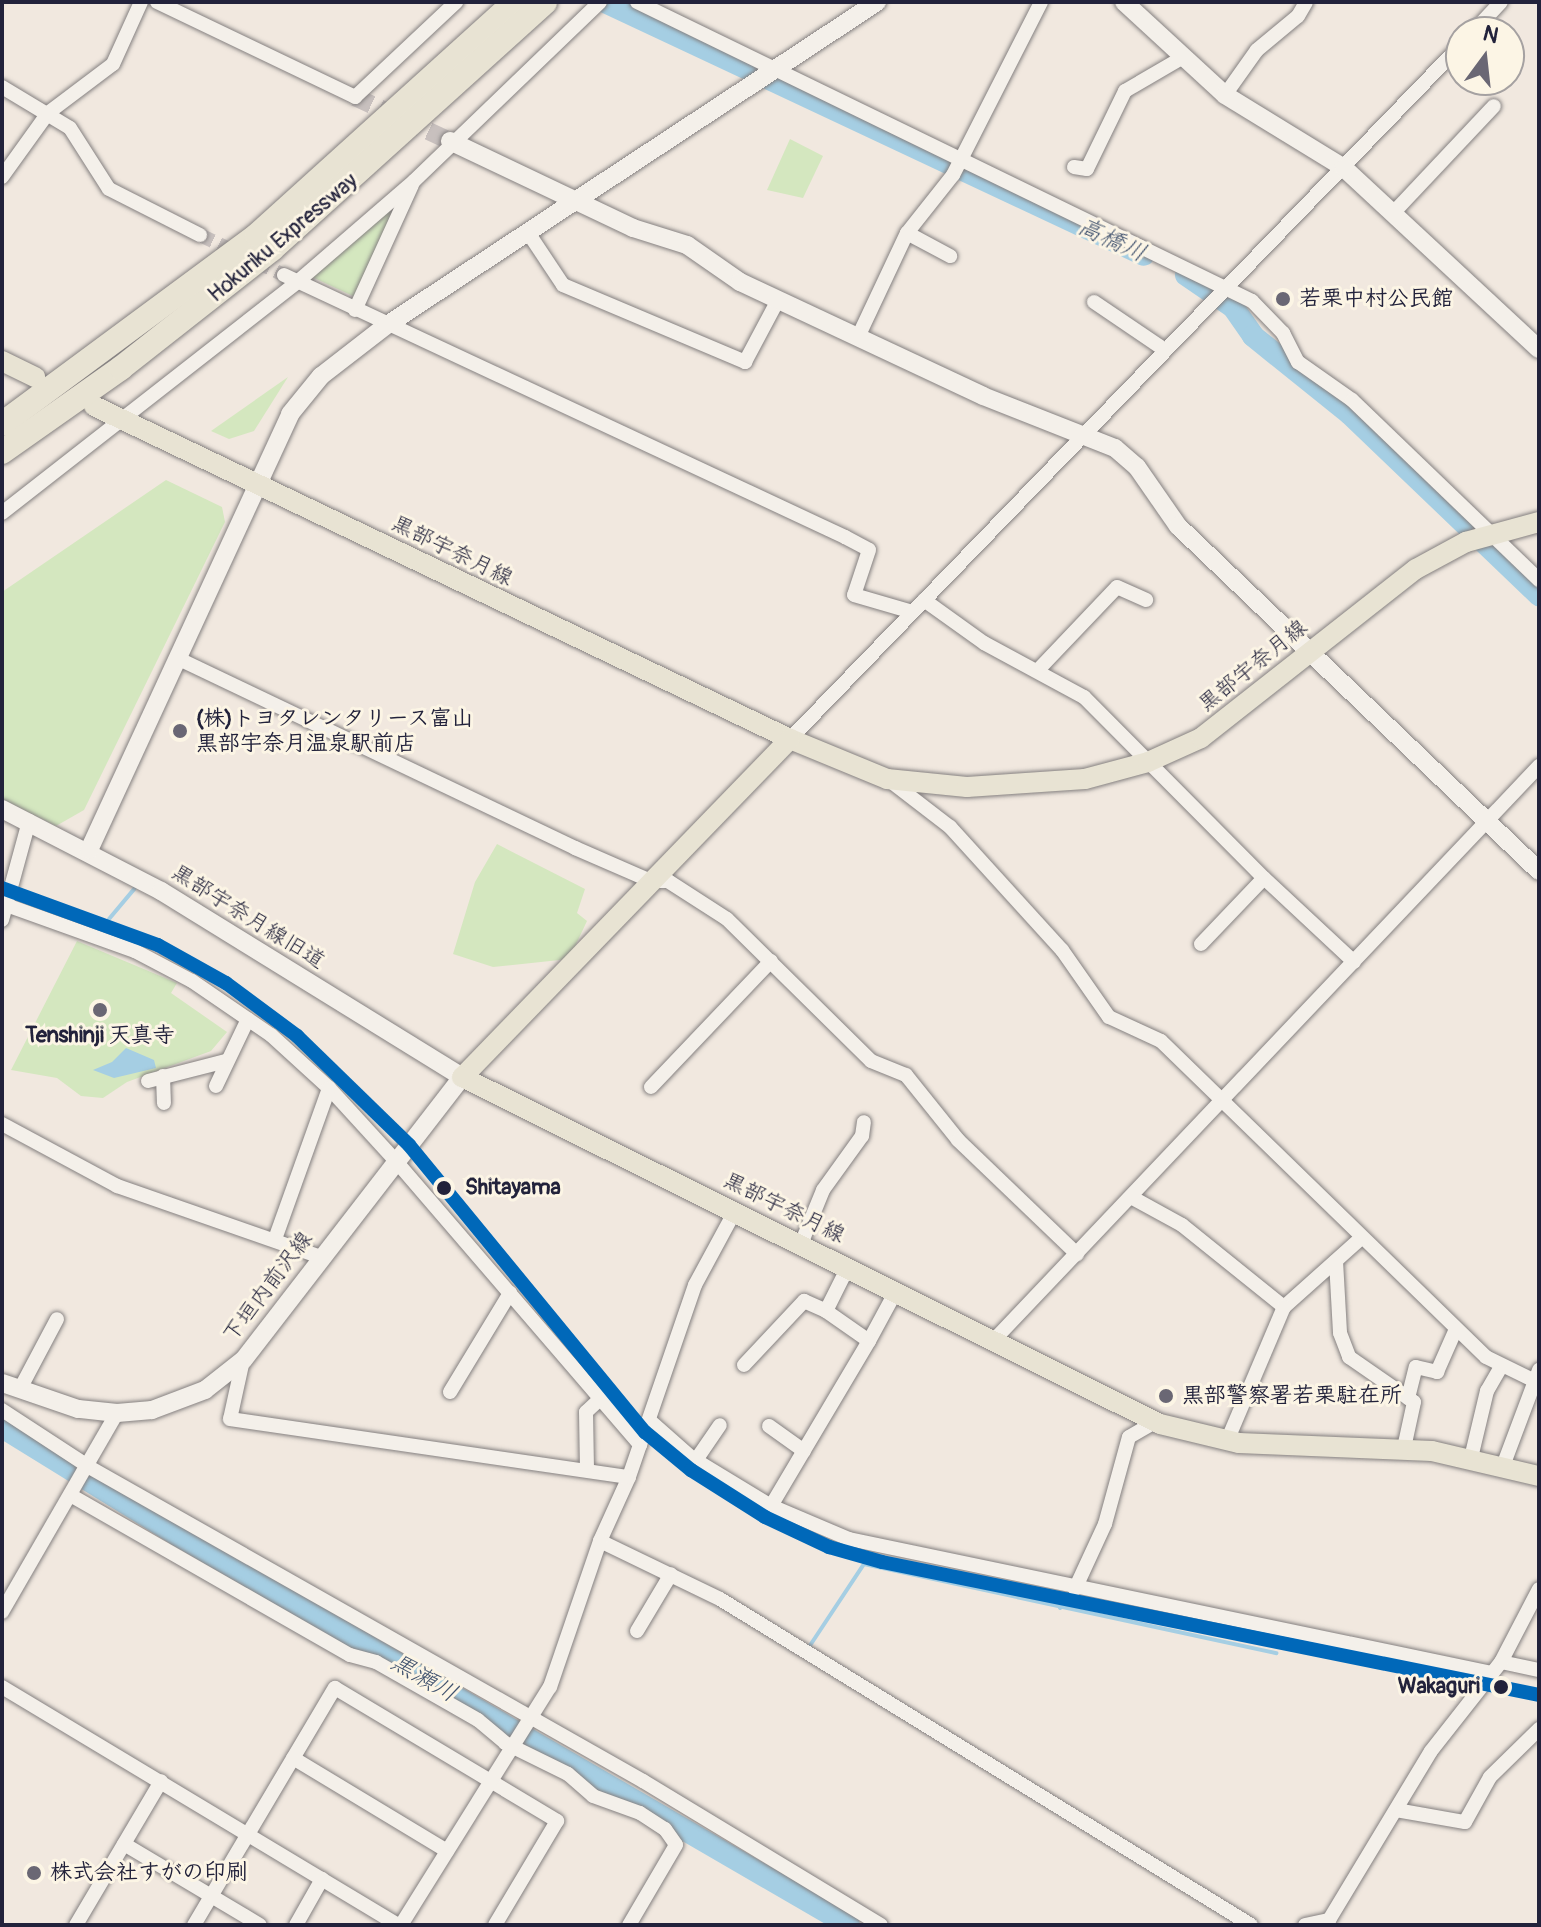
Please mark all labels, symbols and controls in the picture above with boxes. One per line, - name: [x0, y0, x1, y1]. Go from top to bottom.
- north arrow: [1445, 16, 1525, 96]
- text: N: [1480, 19, 1502, 50]
- street label: Hokuriku Expressway: [203, 168, 363, 308]
- water label: 高橋川: [1073, 212, 1151, 268]
- place label: 若栗中村公民館: [1299, 286, 1453, 312]
- marker: 若栗中村公民館: [1274, 290, 1292, 308]
- street label: 黒部宇奈月線: [387, 510, 517, 592]
- street label: 黒部宇奈月線: [1193, 614, 1313, 718]
- place label: (株)トヨタレンタリース富山 黒部宇奈月温泉駅前店: [196, 705, 475, 756]
- marker: (株)トヨタレンタリース富山 黒部宇奈月温泉駅前店: [171, 722, 189, 740]
- street label: 黒部宇奈月線旧道: [166, 859, 330, 975]
- marker: Tenshinji 天真寺: [91, 1001, 109, 1019]
- place label: Tenshinji 天真寺: [25, 1023, 175, 1049]
- street label: 黒部宇奈月線: [719, 1167, 849, 1249]
- marker: Shitayama: [430, 1174, 458, 1202]
- place label: Shitayama: [465, 1175, 561, 1201]
- street label: 下垣内前沢線: [218, 1226, 318, 1348]
- place label: 黒部警察署若栗駐在所: [1182, 1383, 1402, 1409]
- marker: 黒部警察署若栗駐在所: [1157, 1387, 1175, 1405]
- water label: 黒瀬川: [386, 1648, 462, 1708]
- marker: Wakaguri: [1487, 1673, 1515, 1701]
- place label: Wakaguri: [1398, 1674, 1480, 1700]
- place label: 株式会社すがの印刷: [50, 1860, 248, 1886]
- marker: 株式会社すがの印刷: [25, 1864, 43, 1882]

